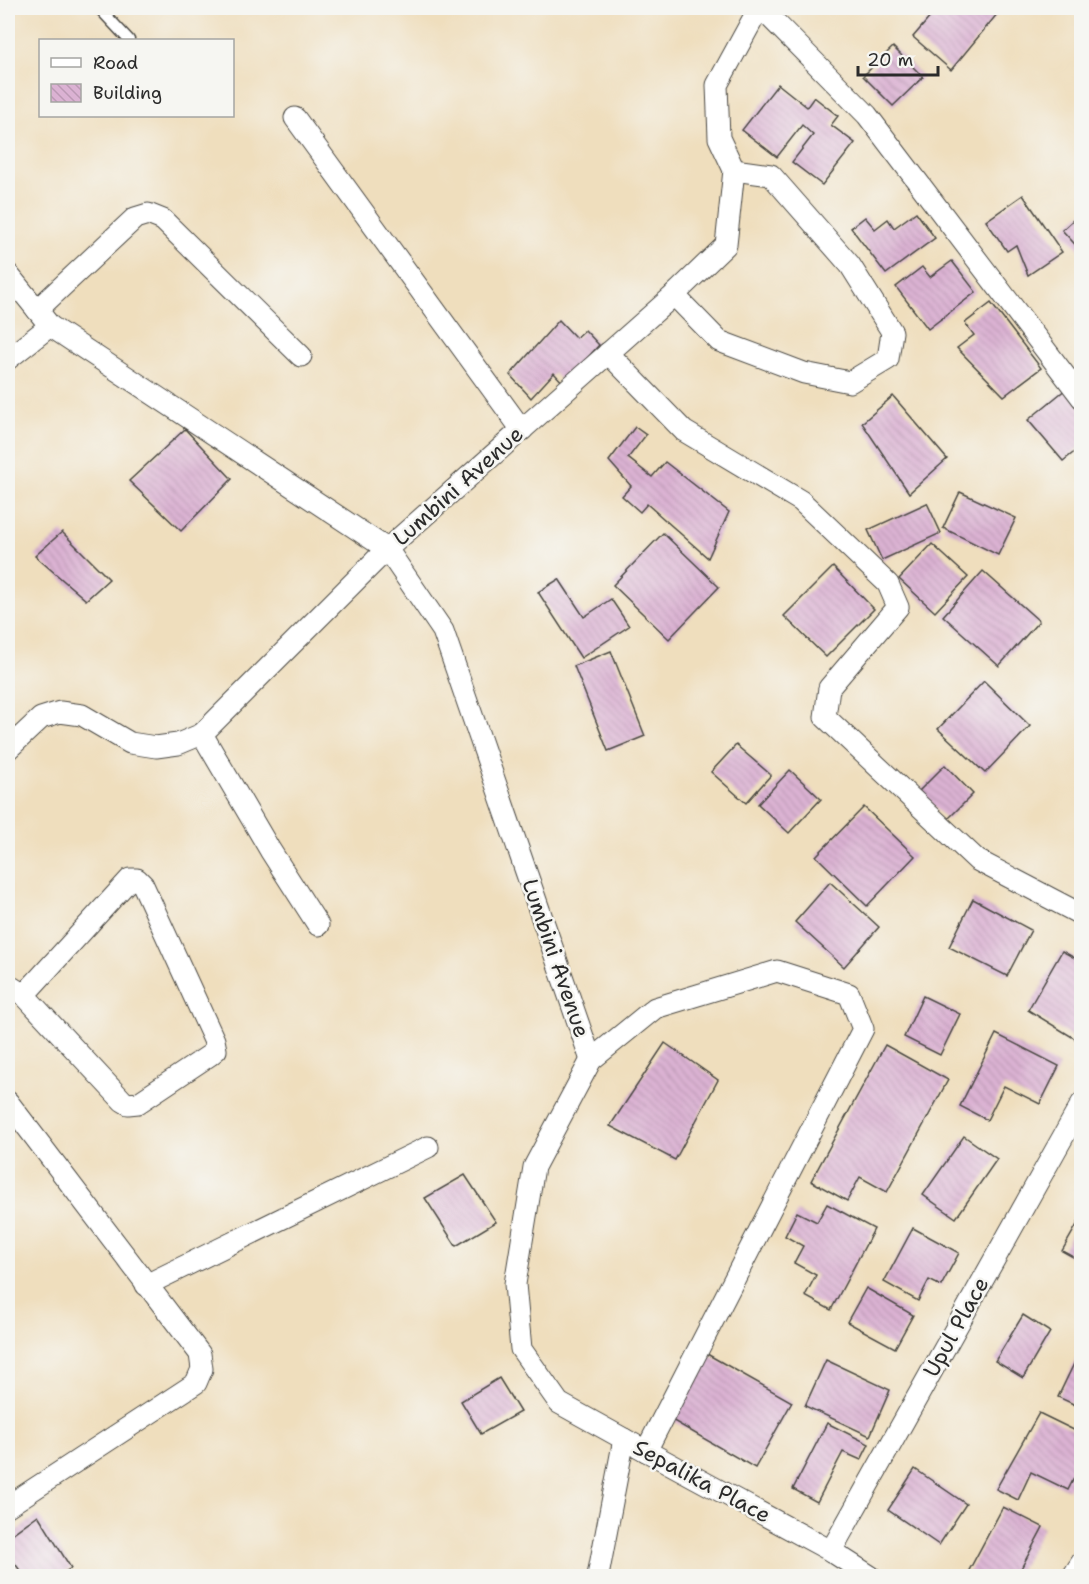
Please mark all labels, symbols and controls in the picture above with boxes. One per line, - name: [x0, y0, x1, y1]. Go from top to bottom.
- legend: [39, 39, 234, 117]
- scale bar: [858, 39, 938, 77]
- text: 20 m: [867, 48, 913, 72]
- text: Road: [93, 51, 138, 75]
- text: Building: [93, 81, 162, 105]
- street label: Lumbini Avenue: [387, 420, 529, 552]
- street label: Lumbini Avenue: [515, 875, 597, 1041]
- street label: Upul Place: [917, 1272, 995, 1382]
- street label: Sepalika Place: [628, 1433, 776, 1529]

